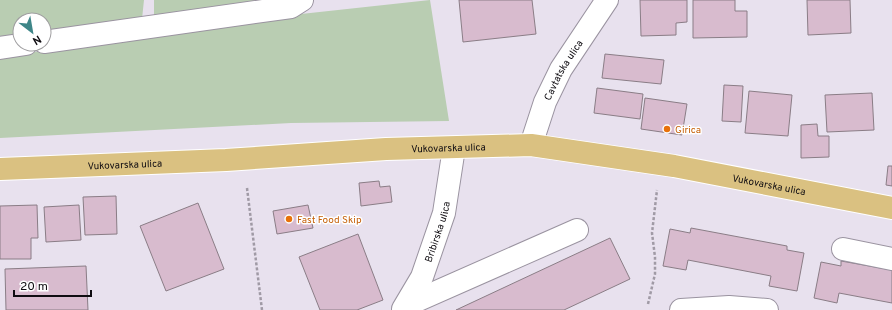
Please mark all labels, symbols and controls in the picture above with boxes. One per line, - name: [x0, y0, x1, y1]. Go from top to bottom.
- north arrow: [12, 12, 52, 52]
- text: N: [30, 32, 44, 48]
- street label: Cavtatska ulica: [542, 38, 587, 103]
- marker: Girica: [662, 124, 672, 134]
- place label: Girica: [675, 124, 701, 137]
- street label: Vukovarska ulica: [411, 141, 486, 156]
- street label: Vukovarska ulica: [87, 158, 162, 174]
- street label: Vukovarska ulica: [731, 172, 807, 199]
- street label: Bribirska ulica: [423, 201, 454, 264]
- marker: Fast Food Skip: [284, 214, 294, 224]
- place label: Fast Food Skip: [297, 214, 362, 227]
- scale bar: [14, 272, 91, 298]
- text: 20 m: [20, 279, 48, 295]

